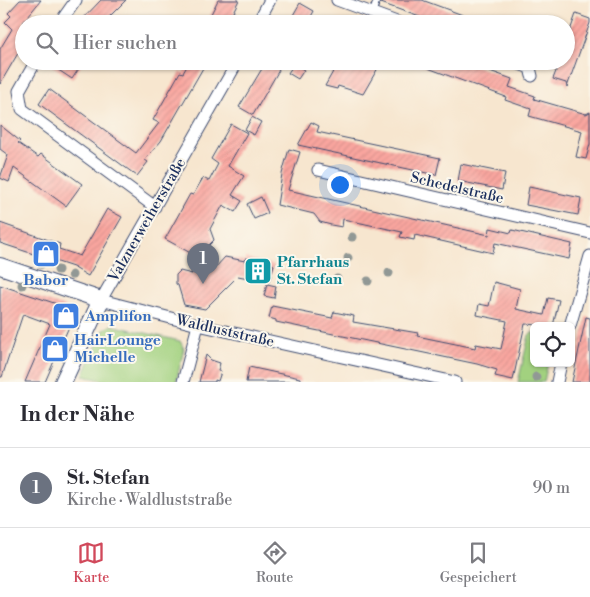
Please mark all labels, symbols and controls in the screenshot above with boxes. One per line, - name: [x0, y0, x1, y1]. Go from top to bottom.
- search box: [15, 15, 575, 70]
- icon: search: [33, 29, 61, 57]
- text: Hier suchen: [73, 31, 177, 55]
- street label: Valznerweiherstraße: [103, 155, 190, 286]
- street label: Schedelstraße: [409, 168, 505, 208]
- your location: [327, 172, 353, 198]
- shop icon: Babor: [31, 239, 61, 269]
- pin: 1: [187, 243, 219, 284]
- place label: Pfarrhaus St. Stefan: [277, 253, 349, 289]
- building icon: Pfarrhaus St. Stefan: [243, 256, 273, 286]
- place label: Babor: [23, 271, 69, 290]
- shop icon: Amplifon: [51, 301, 81, 331]
- place label: Amplifon: [84, 307, 152, 326]
- street label: Waldluststraße: [173, 310, 276, 352]
- map controls: [530, 322, 575, 367]
- button: locate: [530, 322, 575, 367]
- place label: HairLounge Michelle: [74, 331, 161, 367]
- shop icon: HairLounge Michelle: [40, 334, 70, 364]
- text: In der Nähe: [20, 402, 135, 428]
- text: St. Stefan: [67, 466, 150, 490]
- text: 1: [32, 478, 40, 498]
- text: 90 m: [532, 478, 570, 498]
- text: Kirche · Waldluststraße: [67, 490, 232, 510]
- tab: Karte: [73, 539, 109, 587]
- tab: Route: [256, 539, 293, 587]
- tab: Gespeichert: [440, 539, 517, 587]

